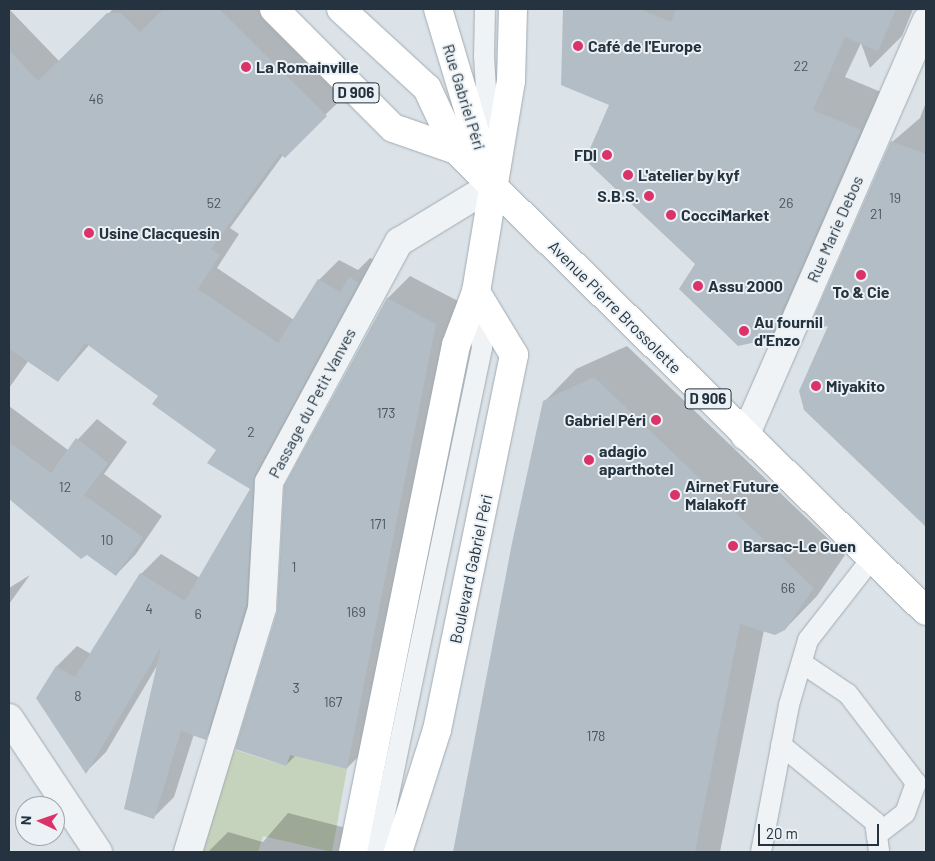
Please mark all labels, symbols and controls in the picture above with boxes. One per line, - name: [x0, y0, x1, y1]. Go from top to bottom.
- place label: Café de l'Europe: [588, 36, 702, 56]
- marker: Café de l'Europe: [572, 40, 584, 52]
- street label: Rue Gabriel Péri: [439, 42, 489, 152]
- place label: La Romainville: [256, 57, 359, 77]
- house number: 22: [793, 58, 809, 74]
- marker: La Romainville: [240, 61, 252, 73]
- road number: D 906: [332, 80, 380, 106]
- house number: 46: [89, 91, 103, 107]
- place label: FDI: [574, 145, 597, 165]
- marker: FDI: [601, 149, 613, 161]
- place label: L'atelier by kyf: [638, 165, 740, 185]
- marker: L'atelier by kyf: [622, 169, 634, 181]
- street label: Rue Marie Debos: [803, 173, 867, 285]
- place label: S.B.S.: [597, 186, 639, 206]
- marker: S.B.S.: [643, 190, 655, 202]
- house number: 19: [889, 190, 901, 206]
- house number: 52: [207, 195, 221, 211]
- house number: 26: [779, 195, 793, 211]
- place label: CocciMarket: [681, 205, 769, 225]
- house number: 21: [870, 206, 882, 222]
- marker: CocciMarket: [665, 209, 677, 221]
- place label: Usine Clacquesin: [99, 223, 220, 243]
- marker: Usine Clacquesin: [83, 227, 95, 239]
- street label: Avenue Pierre Brossolette: [545, 237, 685, 377]
- marker: To & Cie: [855, 269, 867, 281]
- place label: Assu 2000: [708, 276, 783, 296]
- marker: Assu 2000: [692, 280, 704, 292]
- place label: To & Cie: [832, 282, 890, 302]
- place label: Au fournil d'Enzo: [754, 312, 823, 350]
- street label: Passage du Petit Vanves: [264, 325, 360, 481]
- marker: Au fournil d'Enzo: [738, 325, 750, 337]
- place label: Miyakito: [826, 376, 885, 396]
- marker: Miyakito: [810, 380, 822, 392]
- road number: D 906: [684, 386, 732, 412]
- house number: 173: [377, 405, 395, 421]
- place label: Gabriel Péri: [565, 410, 646, 430]
- marker: Gabriel Péri: [650, 414, 662, 426]
- house number: 2: [247, 424, 255, 440]
- place label: adagio aparthotel: [599, 441, 673, 479]
- marker: adagio aparthotel: [583, 454, 595, 466]
- place label: Airnet Future Malakoff: [685, 476, 779, 514]
- house number: 12: [59, 479, 71, 495]
- marker: Airnet Future Malakoff: [669, 489, 681, 501]
- street label: Boulevard Gabriel Péri: [446, 493, 496, 645]
- house number: 171: [370, 516, 386, 532]
- house number: 10: [101, 532, 113, 548]
- place label: Barsac-Le Guen: [743, 536, 856, 556]
- marker: Barsac-Le Guen: [727, 540, 739, 552]
- house number: 1: [292, 559, 296, 575]
- house number: 66: [781, 580, 795, 596]
- house number: 4: [145, 601, 153, 617]
- house number: 169: [346, 604, 366, 620]
- house number: 6: [194, 606, 202, 622]
- house number: 3: [292, 680, 300, 696]
- house number: 8: [74, 688, 82, 704]
- house number: 167: [324, 694, 342, 710]
- house number: 178: [587, 728, 605, 744]
- north arrow: [15, 796, 65, 846]
- scale bar: [760, 814, 881, 846]
- text: N: [17, 815, 34, 825]
- text: 20 m: [766, 824, 798, 842]

